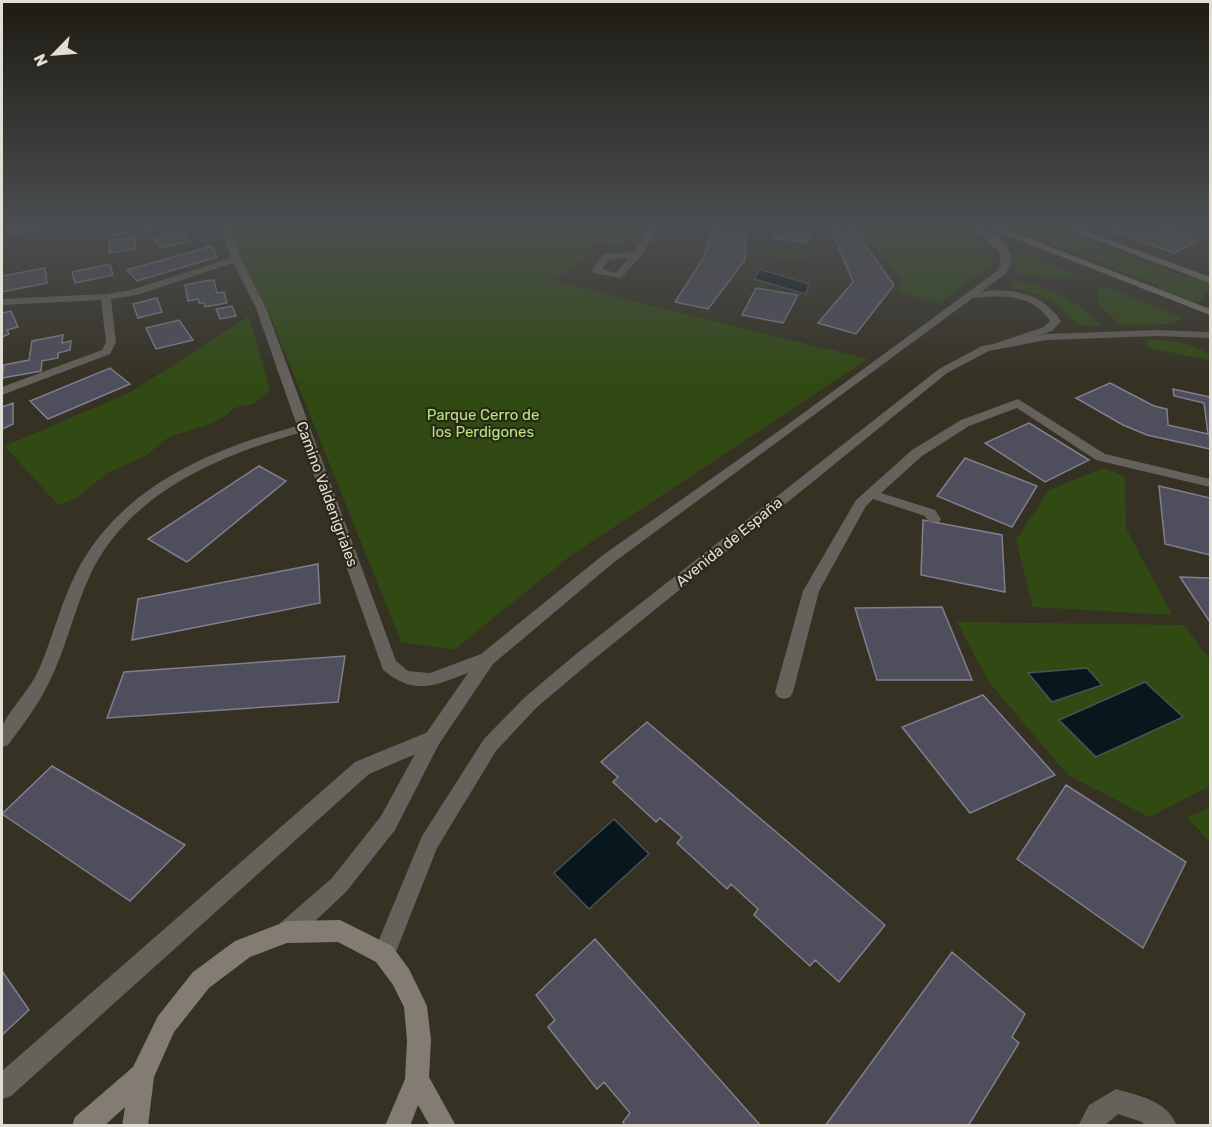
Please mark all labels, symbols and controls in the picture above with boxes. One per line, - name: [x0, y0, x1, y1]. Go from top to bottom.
- north arrow: [24, 24, 84, 84]
- text: N: [30, 51, 52, 69]
- park label: Parque Cerro de los Perdigones: [427, 406, 539, 441]
- street label: Camino Valdenigriales: [292, 419, 362, 569]
- street label: Avenida de España: [672, 493, 786, 591]

